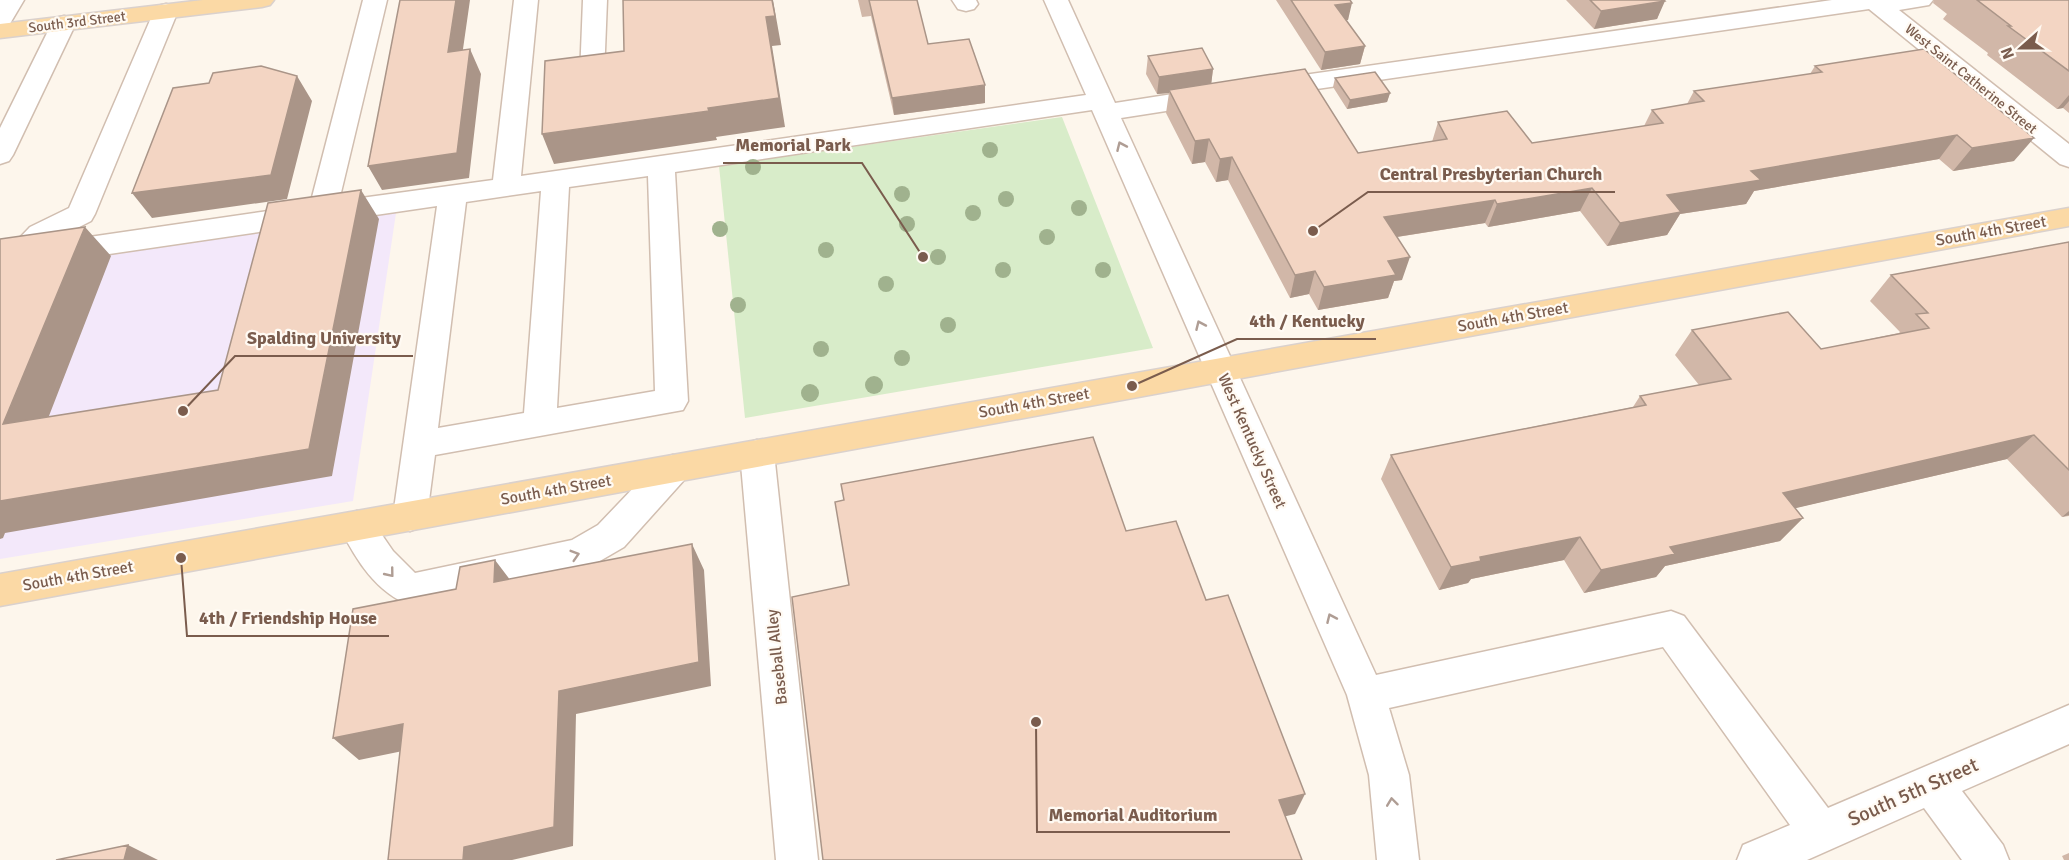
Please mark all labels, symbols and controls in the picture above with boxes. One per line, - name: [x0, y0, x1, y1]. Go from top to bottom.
- street label: South 3rd Street: [27, 8, 127, 36]
- north arrow: [1991, 18, 2051, 78]
- street label: West Saint Catherine Street: [1902, 20, 2041, 138]
- text: N: [1997, 44, 2019, 62]
- callout: Memorial Park: [723, 127, 862, 163]
- text: Memorial Park: [735, 134, 851, 156]
- one-way arrow: [1116, 142, 1128, 153]
- callout: Central Presbyterian Church: [1368, 156, 1615, 192]
- text: Central Presbyterian Church: [1380, 163, 1603, 185]
- street label: South 4th Street: [1934, 211, 2048, 251]
- street label: South 4th Street: [1456, 297, 1570, 337]
- callout: 4th / Kentucky: [1237, 303, 1376, 339]
- text: 4th / Kentucky: [1249, 310, 1365, 332]
- callout: Spalding University: [235, 320, 413, 356]
- one-way arrow: [1195, 320, 1207, 331]
- text: Spalding University: [247, 327, 401, 349]
- street label: West Kentucky Street: [1213, 370, 1291, 512]
- street label: South 4th Street: [977, 383, 1091, 423]
- street label: South 4th Street: [499, 470, 613, 510]
- one-way arrow: [569, 550, 580, 562]
- street label: South 4th Street: [21, 556, 135, 596]
- one-way arrow: [383, 567, 394, 578]
- callout: 4th / Friendship House: [187, 600, 389, 636]
- text: 4th / Friendship House: [199, 607, 377, 629]
- street label: Baseball Alley: [762, 608, 792, 706]
- one-way arrow: [1327, 613, 1339, 624]
- street label: South 5th Street: [1844, 752, 1982, 832]
- callout: Memorial Auditorium: [1037, 796, 1230, 832]
- one-way arrow: [1386, 797, 1399, 806]
- text: Memorial Auditorium: [1049, 804, 1217, 826]

